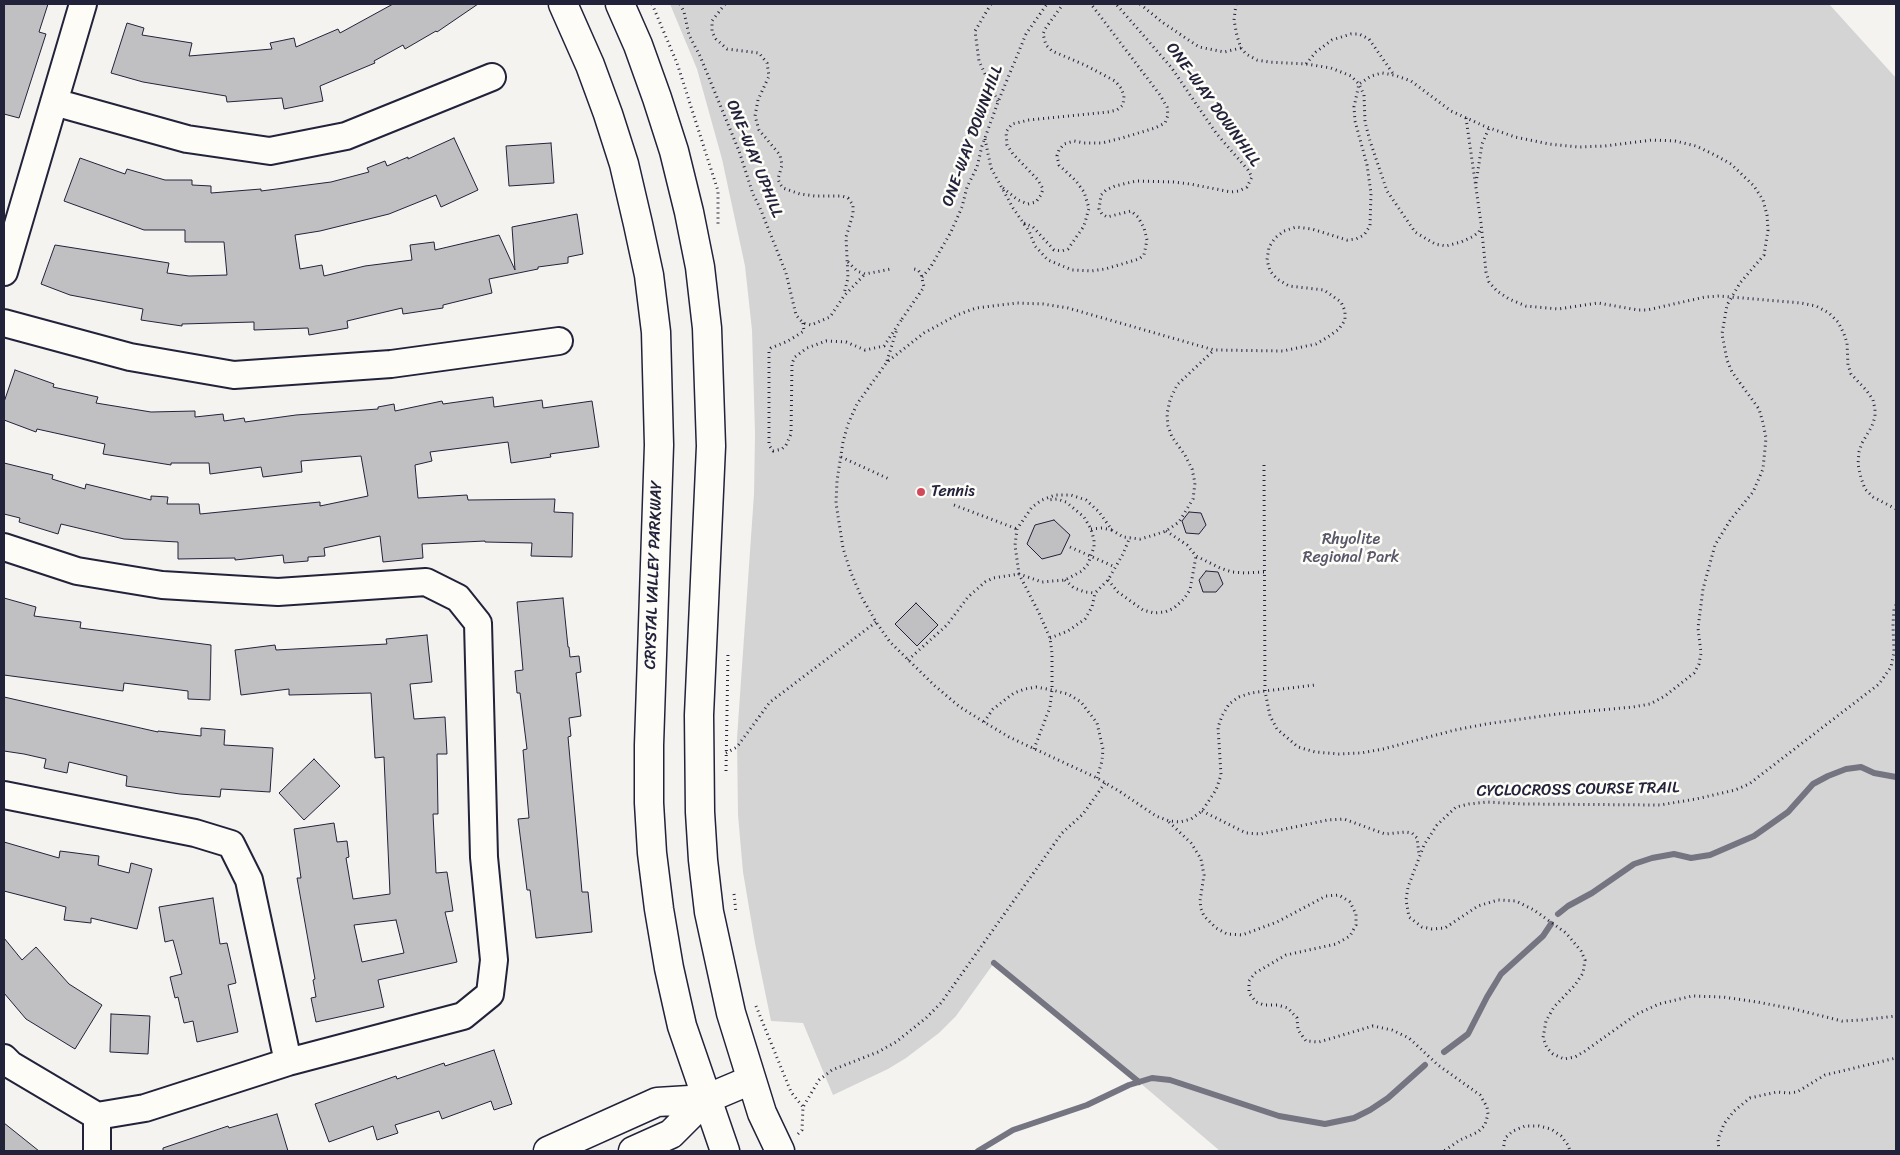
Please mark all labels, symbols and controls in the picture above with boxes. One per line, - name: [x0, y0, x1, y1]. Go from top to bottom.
- street label: ONE-WAY DOWNHILL: [1162, 39, 1264, 171]
- street label: ONE-WAY DOWNHILL: [939, 63, 1007, 209]
- street label: ONE-WAY UPHILL: [722, 97, 786, 221]
- street label: CRYSTAL VALLEY PARKWAY: [641, 480, 667, 670]
- place label: Tennis: [931, 482, 975, 502]
- marker: Tennis: [915, 486, 927, 498]
- park label: Rhyolite Regional Park: [1303, 530, 1399, 568]
- street label: CYCLOCROSS COURSE TRAIL: [1477, 779, 1679, 801]

